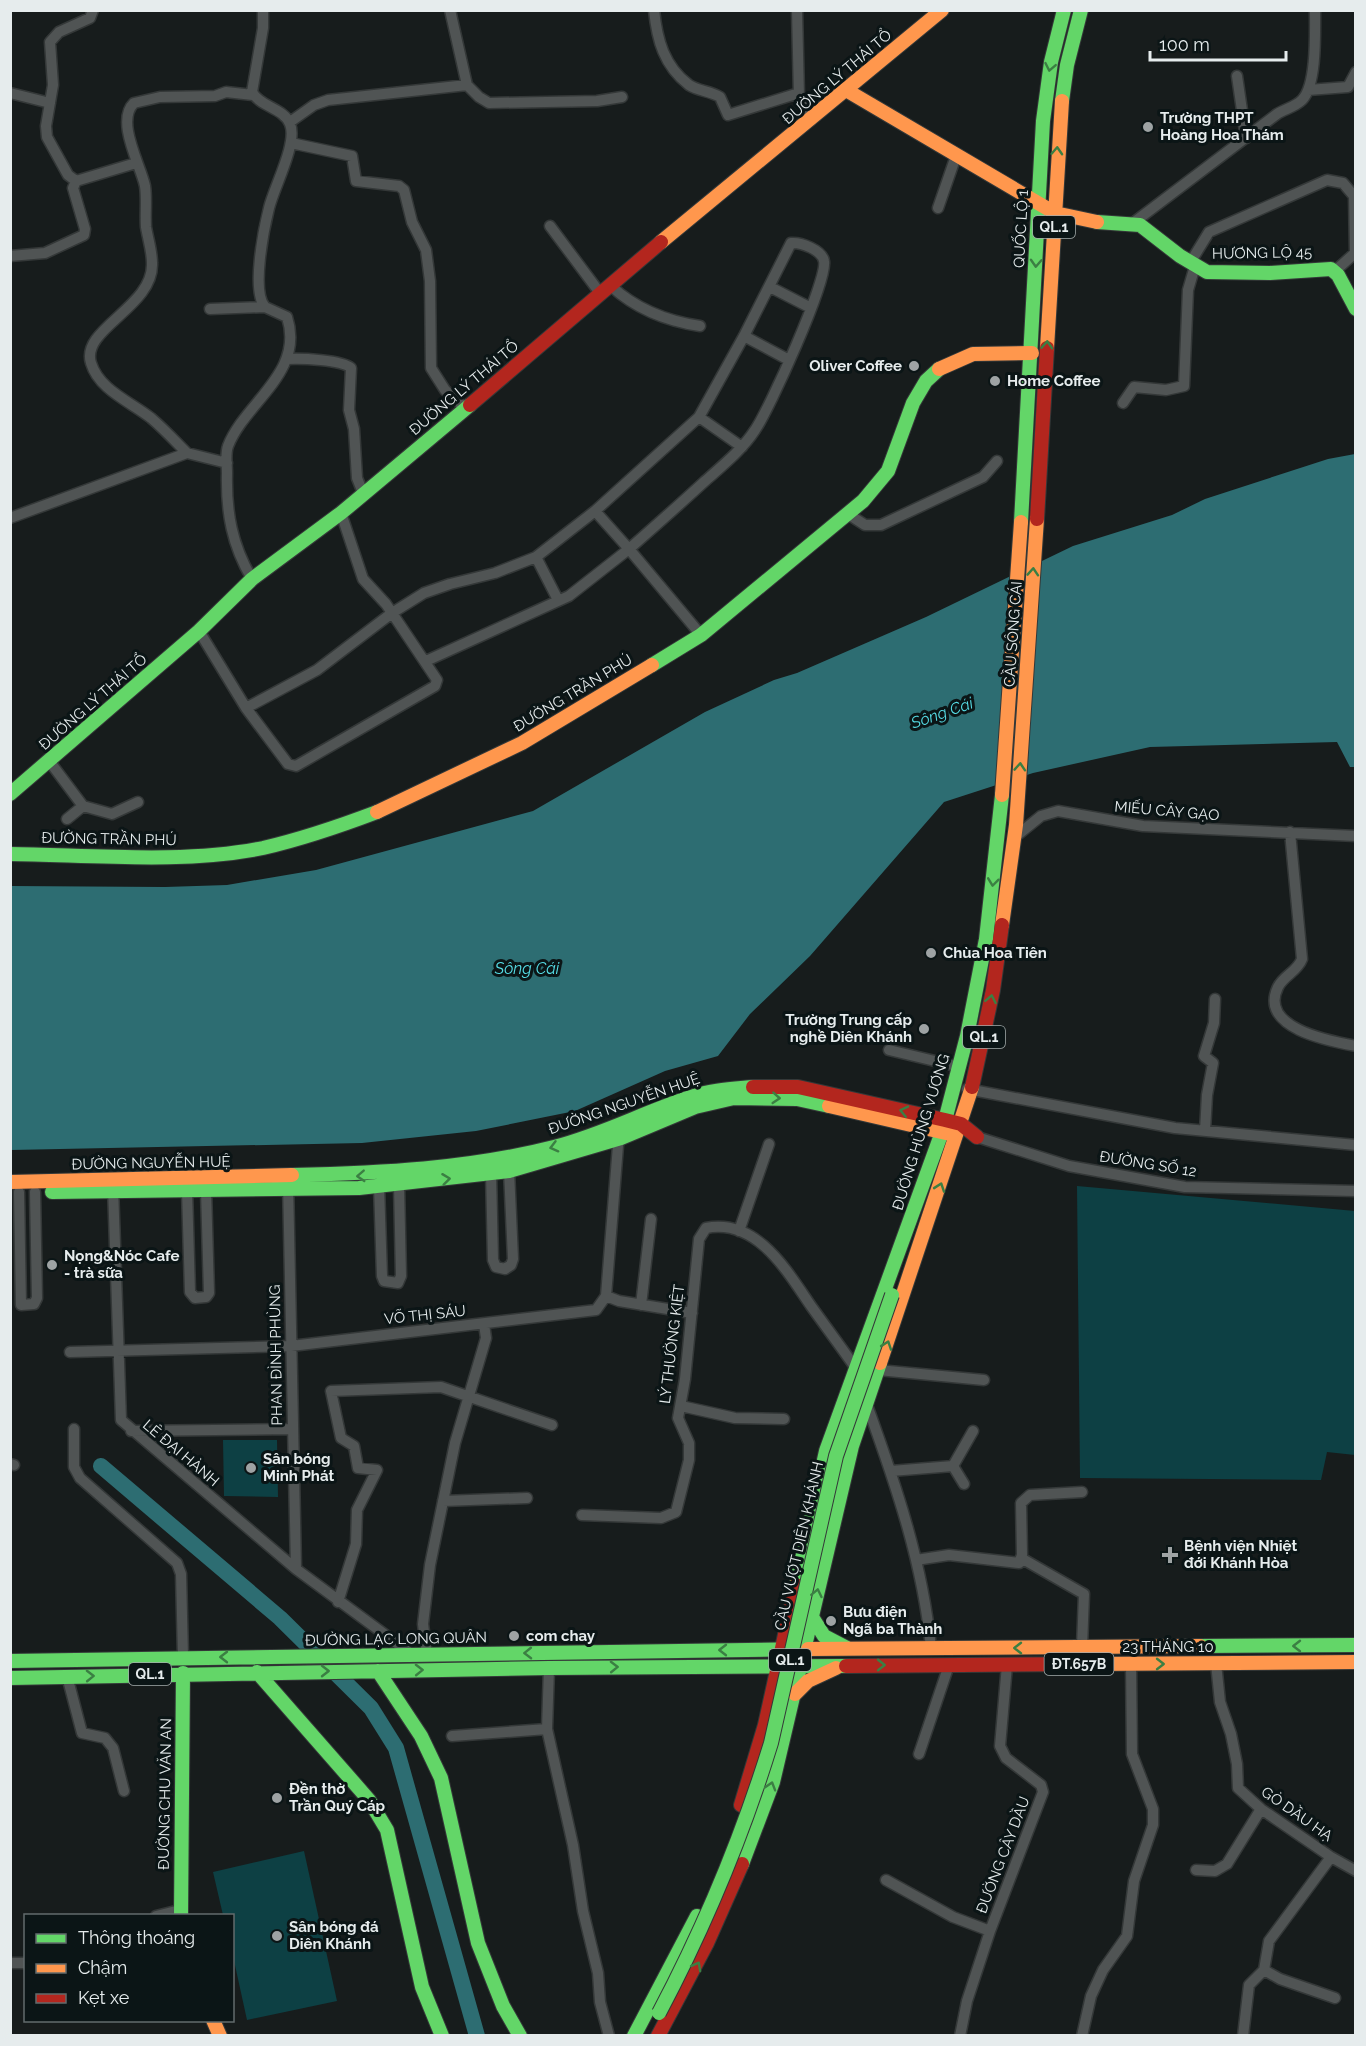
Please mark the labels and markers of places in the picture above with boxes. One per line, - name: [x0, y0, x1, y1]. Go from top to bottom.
- place label: Trường THPT Hoàng Hoa Thám: [1160, 109, 1284, 144]
- marker: Trường THPT Hoàng Hoa Thám: [1141, 120, 1155, 134]
- place label: Oliver Coffee: [809, 357, 902, 375]
- marker: Oliver Coffee: [907, 359, 921, 373]
- place label: Home Coffee: [1007, 372, 1100, 390]
- marker: Home Coffee: [988, 374, 1002, 388]
- place label: Chùa Hoa Tiên: [943, 944, 1047, 962]
- marker: Chùa Hoa Tiên: [924, 946, 938, 960]
- place label: Trường Trung cấp nghề Diên Khánh: [785, 1011, 912, 1046]
- marker: Trường Trung cấp nghề Diên Khánh: [917, 1022, 931, 1036]
- place label: Nọng&Nóc Cafe - trà sữa: [64, 1247, 179, 1282]
- marker: Nọng&Nóc Cafe - trà sữa: [45, 1258, 59, 1272]
- place label: Sân bóng Minh Phát: [263, 1450, 334, 1485]
- marker: Sân bóng Minh Phát: [244, 1461, 258, 1475]
- place label: Bệnh viện Nhiệt đới Khánh Hòa: [1184, 1537, 1298, 1572]
- marker: Bệnh viện Nhiệt đới Khánh Hòa: [1161, 1546, 1179, 1564]
- place label: Bưu điện Ngã ba Thành: [843, 1603, 942, 1638]
- marker: Bưu điện Ngã ba Thành: [824, 1614, 838, 1628]
- place label: com chay: [526, 1627, 596, 1645]
- marker: com chay: [507, 1629, 521, 1643]
- place label: Đền thờ Trần Quý Cáp: [289, 1780, 386, 1815]
- marker: Đền thờ Trần Quý Cáp: [270, 1791, 284, 1805]
- place label: Sân bóng đá Diên Khánh: [289, 1918, 379, 1953]
- marker: Sân bóng đá Diên Khánh: [270, 1929, 284, 1943]

